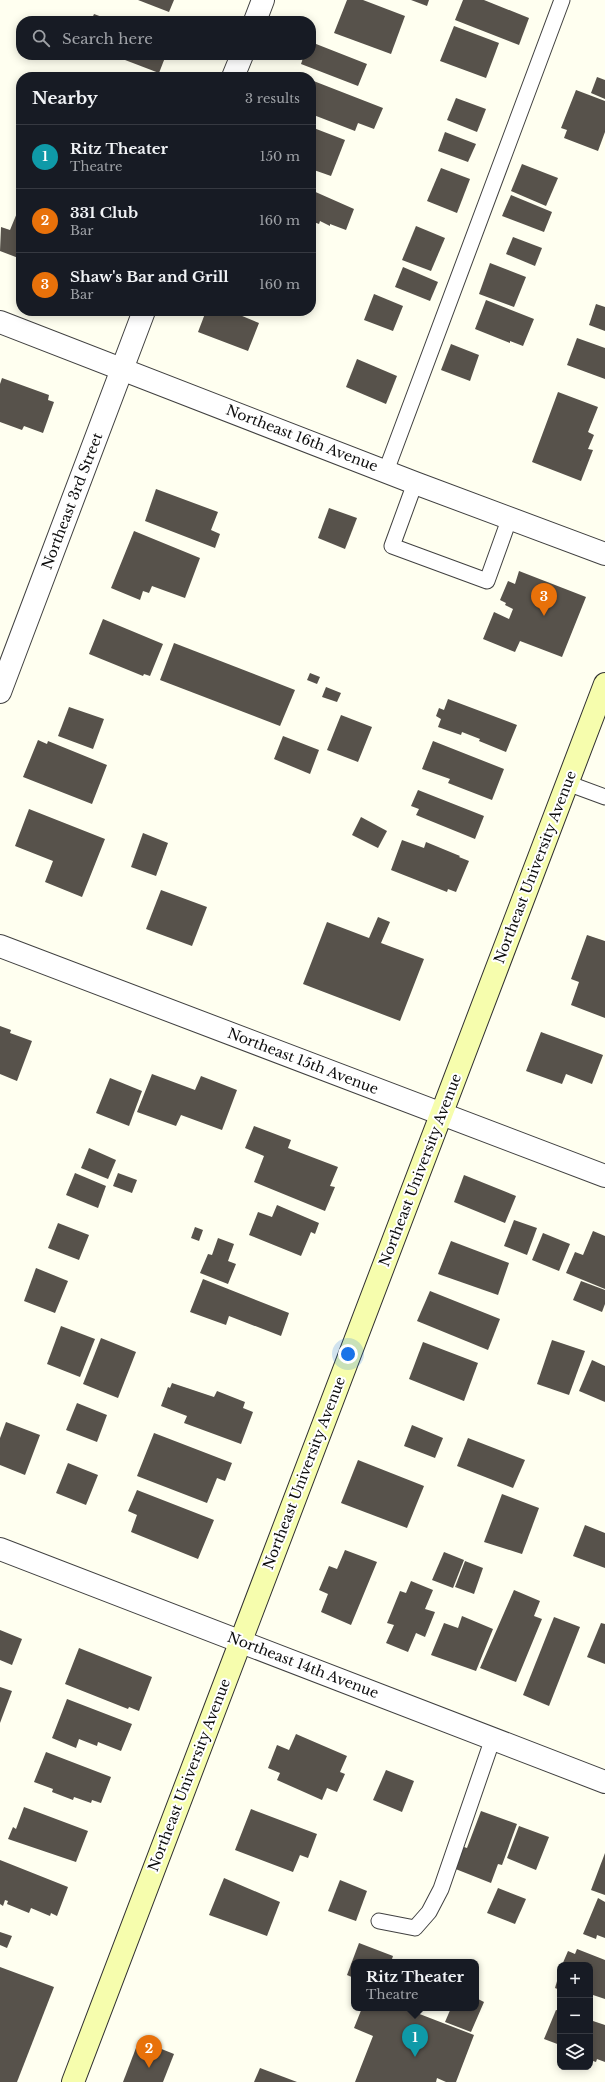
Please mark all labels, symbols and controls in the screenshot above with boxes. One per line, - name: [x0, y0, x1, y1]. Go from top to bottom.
- search box: [16, 16, 316, 60]
- icon: search: [30, 27, 52, 49]
- text: Search here: [62, 29, 153, 48]
- text: Nearby: [32, 88, 98, 109]
- text: 3 results: [245, 90, 300, 107]
- text: Ritz Theater: [70, 139, 168, 158]
- text: 1: [42, 148, 48, 165]
- text: 150 m: [260, 148, 300, 165]
- text: Theatre: [70, 158, 122, 175]
- text: 331 Club: [70, 203, 138, 222]
- text: 2: [41, 212, 49, 229]
- text: 160 m: [259, 212, 300, 229]
- text: Bar: [70, 222, 93, 239]
- text: Shaw's Bar and Grill: [70, 267, 229, 286]
- text: 3: [41, 276, 49, 293]
- text: 160 m: [259, 276, 300, 293]
- text: Bar: [70, 286, 93, 303]
- street label: Northeast 16th Avenue: [223, 401, 381, 475]
- street label: Northeast 3rd Street: [38, 429, 107, 572]
- pin: 3: [531, 583, 557, 616]
- street label: Northeast University Avenue: [490, 768, 580, 966]
- street label: Northeast 15th Avenue: [225, 1024, 381, 1098]
- street label: Northeast University Avenue: [375, 1071, 465, 1269]
- your location: [338, 1344, 358, 1364]
- street label: Northeast University Avenue: [259, 1374, 349, 1572]
- street label: Northeast 14th Avenue: [225, 1628, 381, 1702]
- street label: Northeast University Avenue: [144, 1676, 234, 1874]
- popup: [351, 1959, 479, 2011]
- map controls: [557, 1962, 593, 2070]
- button: +: [557, 1962, 593, 1998]
- text: Ritz Theater: [366, 1967, 464, 1986]
- text: Theatre: [366, 1986, 419, 2003]
- button: −: [557, 1998, 593, 2034]
- pin: 1: [402, 2024, 428, 2057]
- button: layers: [557, 2034, 593, 2070]
- pin: 2: [136, 2035, 162, 2068]

